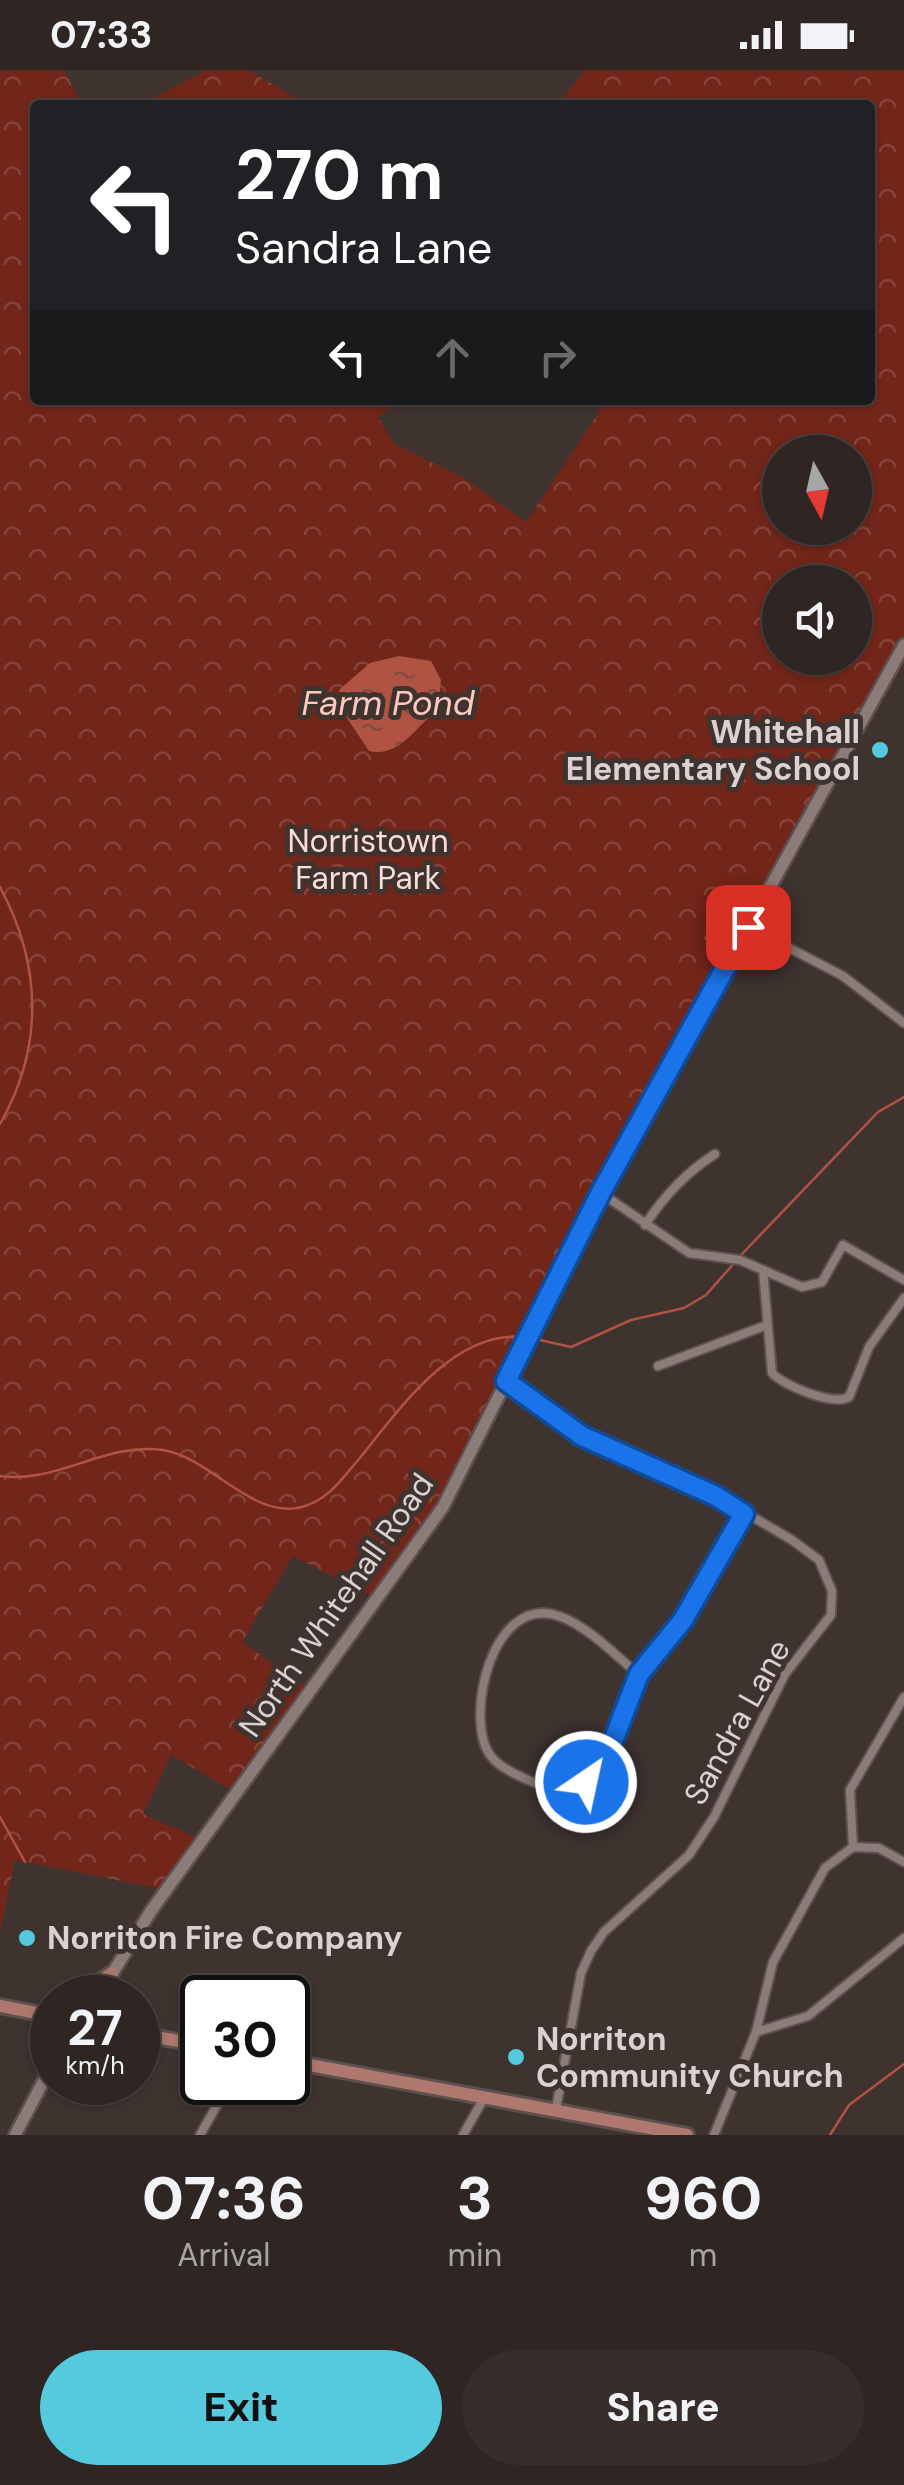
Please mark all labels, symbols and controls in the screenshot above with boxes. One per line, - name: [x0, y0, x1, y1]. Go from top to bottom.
- text: 07:33: [50, 10, 152, 60]
- text: 270 m: [235, 130, 444, 221]
- icon: left: [70, 140, 200, 270]
- text: Sandra Lane: [235, 218, 492, 277]
- icon: left: [320, 330, 375, 385]
- icon: ahead: [425, 330, 480, 385]
- icon: right: [530, 330, 585, 385]
- north arrow: [762, 435, 872, 545]
- map controls: [762, 435, 872, 675]
- button: sound: [762, 565, 872, 675]
- water label: Farm Pond: [302, 680, 476, 726]
- place label: Whitehall Elementary School: [566, 711, 860, 790]
- marker: Whitehall Elementary School: [869, 739, 891, 761]
- park label: Norristown Farm Park: [287, 820, 449, 899]
- pin: [706, 885, 791, 970]
- icon: arrive: [721, 900, 776, 955]
- street label: North Whitehall Road: [229, 1465, 443, 1745]
- street label: Sandra Lane: [674, 1632, 800, 1812]
- position arrow: [534, 1730, 638, 1834]
- place label: Norriton Fire Company: [47, 1917, 403, 1959]
- marker: Norriton Fire Company: [16, 1927, 38, 1949]
- speed limit sign: 30: [180, 1975, 310, 2105]
- text: 27: [67, 1995, 123, 2061]
- place label: Norriton Community Church: [536, 2018, 843, 2097]
- marker: Norriton Community Church: [505, 2046, 527, 2068]
- text: km/h: [65, 2049, 125, 2082]
- text: 07:36: [142, 2159, 306, 2238]
- text: 3: [457, 2159, 493, 2238]
- text: 960: [644, 2159, 762, 2238]
- text: Arrival: [177, 2234, 270, 2276]
- text: min: [448, 2234, 502, 2276]
- text: m: [689, 2234, 717, 2276]
- button: Exit: [40, 2350, 442, 2465]
- button: Share: [462, 2350, 864, 2465]

